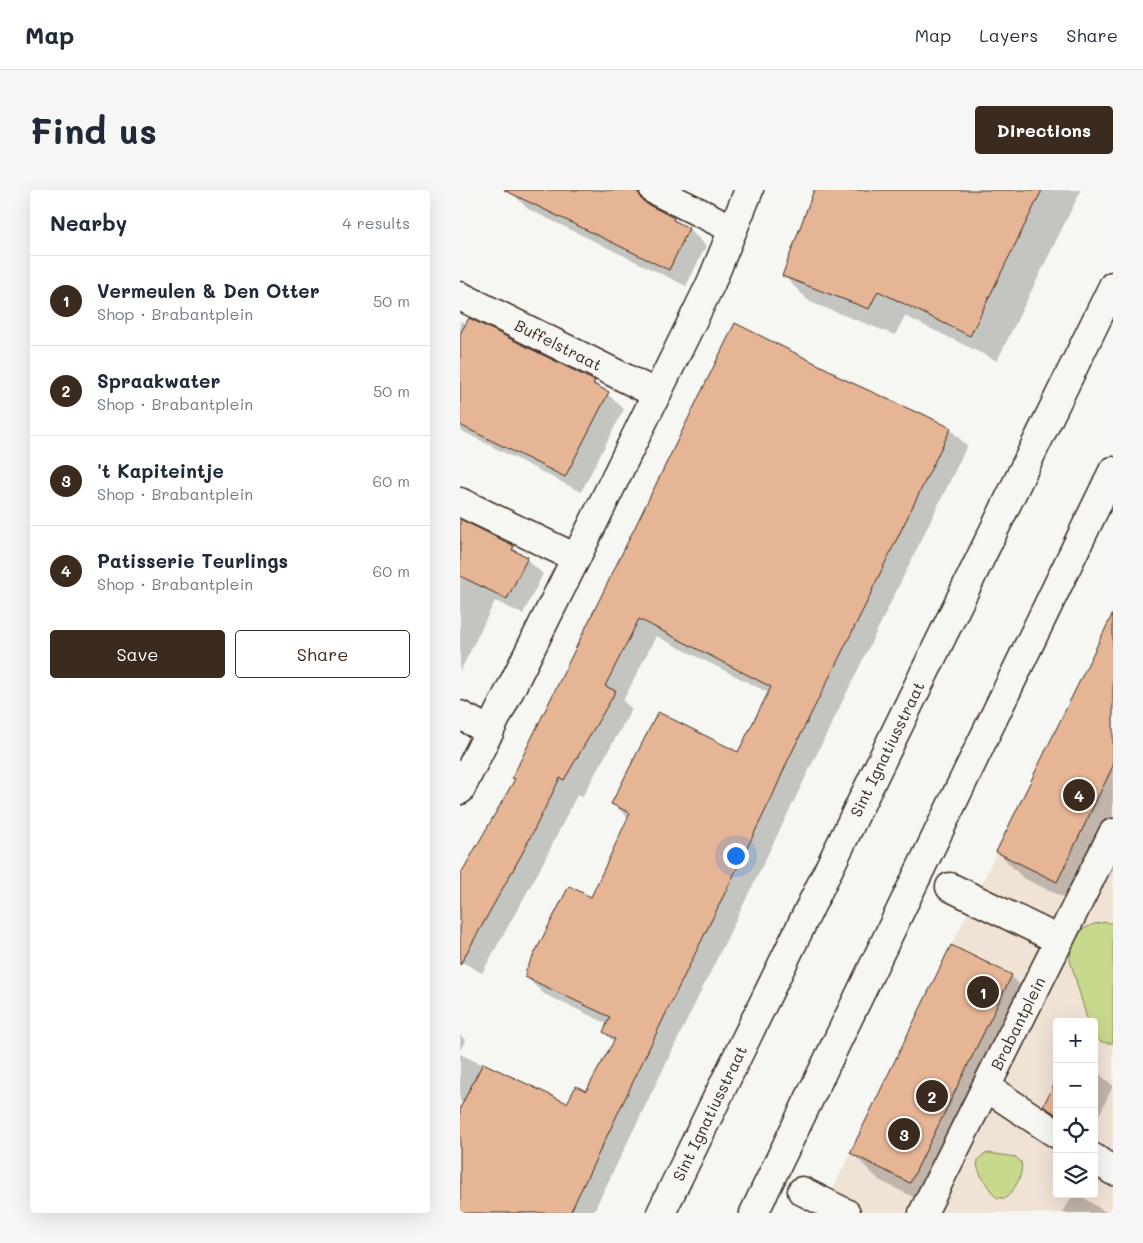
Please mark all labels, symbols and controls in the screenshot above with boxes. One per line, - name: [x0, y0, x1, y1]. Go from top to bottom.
- text: Map: [25, 19, 74, 50]
- text: Map: [915, 23, 951, 47]
- text: Layers: [979, 23, 1038, 47]
- text: Share: [1066, 23, 1118, 47]
- button: Directions: [975, 106, 1113, 154]
- text: Find us: [30, 107, 157, 153]
- text: Nearby: [50, 209, 127, 236]
- text: 4 results: [342, 212, 410, 233]
- text: Vermeulen & Den Otter: [97, 278, 320, 303]
- text: 1: [62, 290, 70, 311]
- text: 50 m: [373, 290, 410, 311]
- text: Shop · Brabantplein: [97, 303, 253, 324]
- street label: Buffelstraat: [512, 314, 606, 375]
- text: Spraakwater: [97, 368, 220, 393]
- text: 2: [62, 380, 70, 401]
- text: 50 m: [373, 380, 410, 401]
- text: Shop · Brabantplein: [97, 393, 253, 414]
- text: 't Kapiteintje: [97, 458, 224, 483]
- text: 3: [61, 470, 71, 491]
- text: 60 m: [373, 470, 410, 491]
- text: Shop · Brabantplein: [97, 483, 253, 504]
- text: Patisserie Teurlings: [97, 548, 288, 573]
- text: 4: [61, 560, 71, 581]
- text: 60 m: [373, 560, 410, 581]
- text: Shop · Brabantplein: [97, 573, 253, 594]
- button: Save: [50, 630, 225, 678]
- button: Share: [235, 630, 410, 678]
- street label: Sint Ignatiusstraat: [845, 678, 929, 820]
- pin: 4: [1063, 776, 1095, 814]
- your location: [723, 843, 749, 869]
- pin: 1: [967, 973, 999, 1011]
- street label: Brabantplein: [985, 973, 1049, 1073]
- map controls: [1053, 1018, 1098, 1198]
- button: +: [1053, 1018, 1098, 1063]
- street label: Sint Ignatiusstraat: [667, 1042, 751, 1184]
- button: −: [1053, 1063, 1098, 1108]
- pin: 2: [916, 1077, 948, 1115]
- button: locate: [1053, 1108, 1098, 1153]
- pin: 3: [888, 1115, 920, 1153]
- button: layers: [1053, 1153, 1098, 1198]

